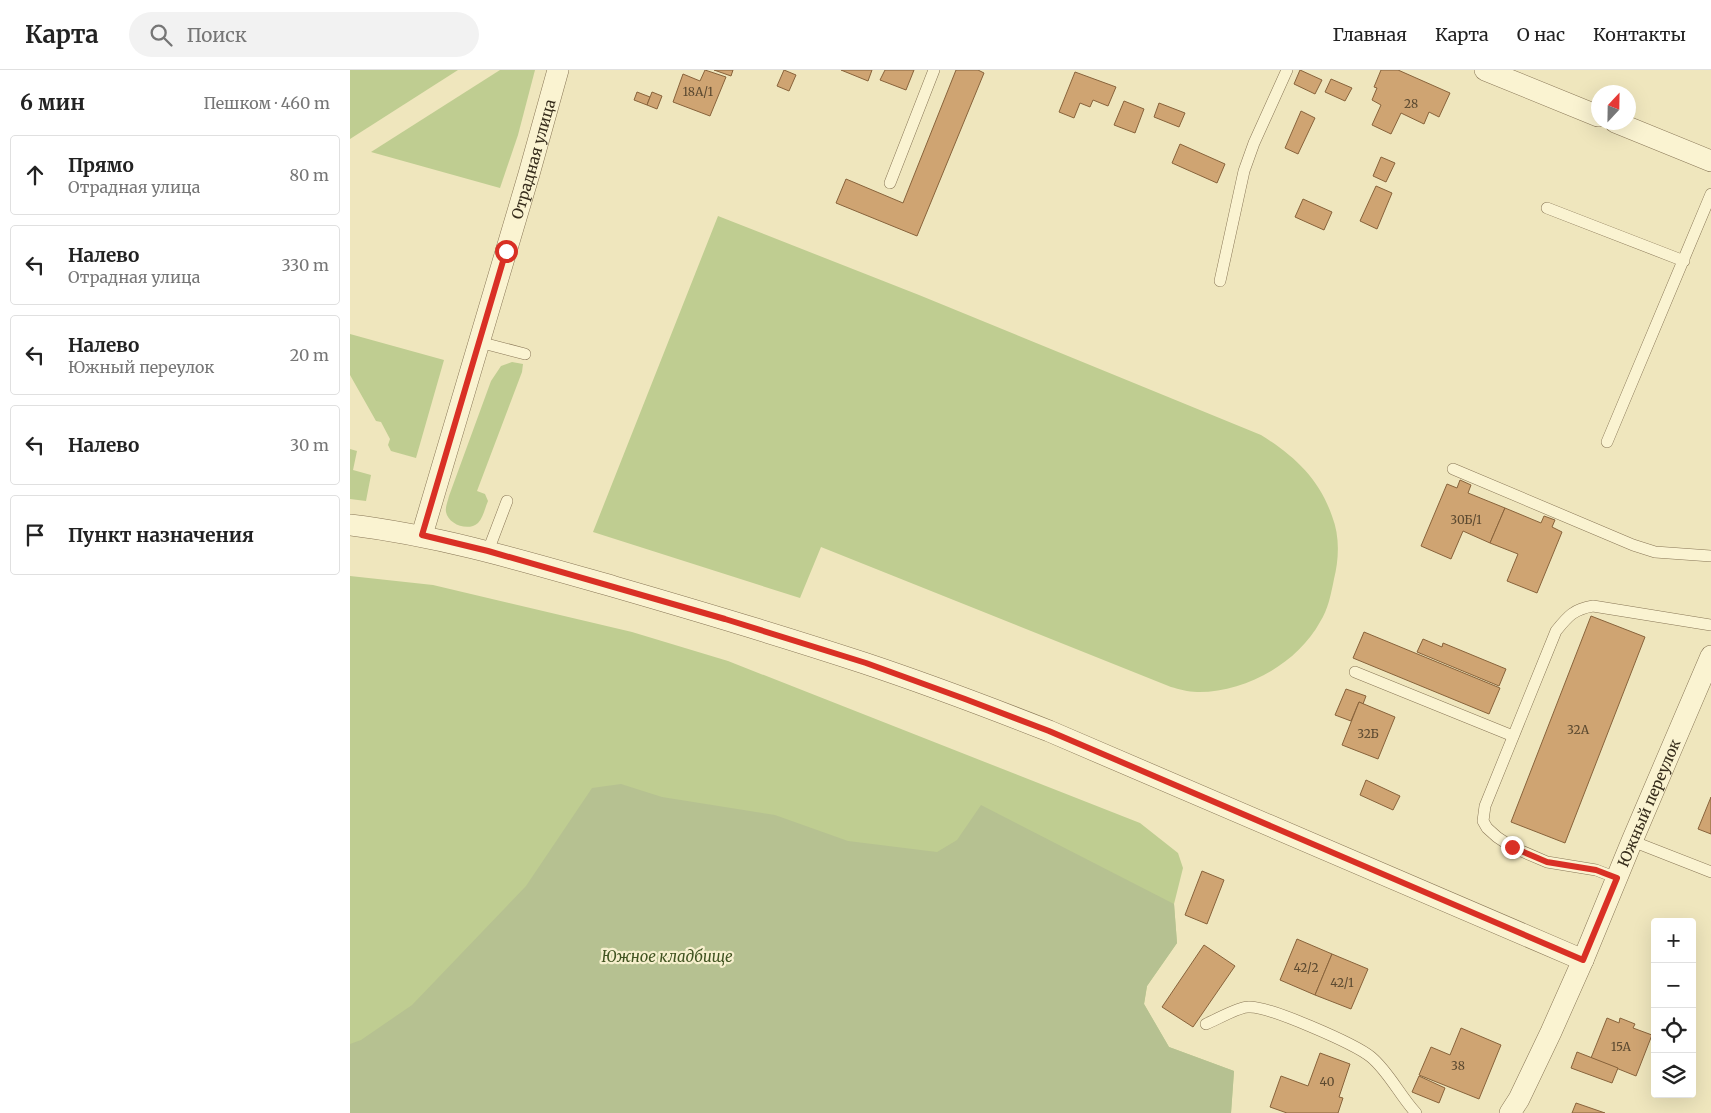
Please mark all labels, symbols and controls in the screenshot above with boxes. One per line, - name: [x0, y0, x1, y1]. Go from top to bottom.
- search box: [129, 12, 479, 57]
- text: Карта: [25, 19, 99, 50]
- icon: search: [147, 21, 175, 49]
- text: Поиск: [187, 23, 247, 47]
- text: Главная: [1332, 23, 1407, 46]
- text: Карта: [1435, 23, 1489, 46]
- text: О нас: [1517, 23, 1565, 46]
- text: Контакты: [1593, 23, 1686, 46]
- house number: 18А/1: [683, 84, 714, 99]
- north arrow: [1591, 85, 1636, 130]
- text: 6 мин: [20, 89, 85, 116]
- text: Пешком · 460 m: [203, 93, 330, 113]
- house number: 28: [1404, 96, 1418, 111]
- street label: Отрадная улица: [507, 97, 559, 221]
- text: Прямо: [68, 153, 134, 177]
- icon: ahead: [21, 161, 49, 189]
- text: 80 m: [290, 165, 329, 185]
- text: Отрадная улица: [68, 177, 200, 197]
- route start: [495, 240, 518, 263]
- text: Налево: [68, 243, 139, 267]
- icon: left: [21, 251, 49, 279]
- text: 330 m: [282, 255, 329, 275]
- text: Отрадная улица: [68, 267, 200, 287]
- text: Налево: [68, 333, 139, 357]
- icon: left: [21, 341, 49, 369]
- text: 20 m: [290, 345, 329, 365]
- text: Южный переулок: [68, 357, 214, 377]
- icon: left: [21, 431, 49, 459]
- text: Налево: [68, 433, 139, 457]
- text: 30 m: [290, 435, 329, 455]
- house number: 30Б/1: [1450, 512, 1482, 527]
- icon: arrive: [21, 521, 49, 549]
- text: Пункт назначения: [68, 523, 254, 547]
- house number: 32А: [1567, 722, 1590, 737]
- house number: 32Б: [1357, 726, 1379, 741]
- street label: Южный переулок: [1613, 735, 1684, 870]
- route end: [1501, 836, 1524, 859]
- map controls: [1651, 918, 1696, 1098]
- button: +: [1651, 918, 1696, 963]
- park label: Южное кладбище: [601, 947, 733, 966]
- house number: 42/2: [1293, 960, 1319, 975]
- button: −: [1651, 963, 1696, 1008]
- house number: 42/1: [1330, 975, 1354, 990]
- button: locate: [1651, 1008, 1696, 1053]
- house number: 15А: [1611, 1039, 1632, 1054]
- button: layers: [1651, 1053, 1696, 1098]
- house number: 38: [1451, 1058, 1465, 1073]
- house number: 40: [1320, 1074, 1335, 1089]

